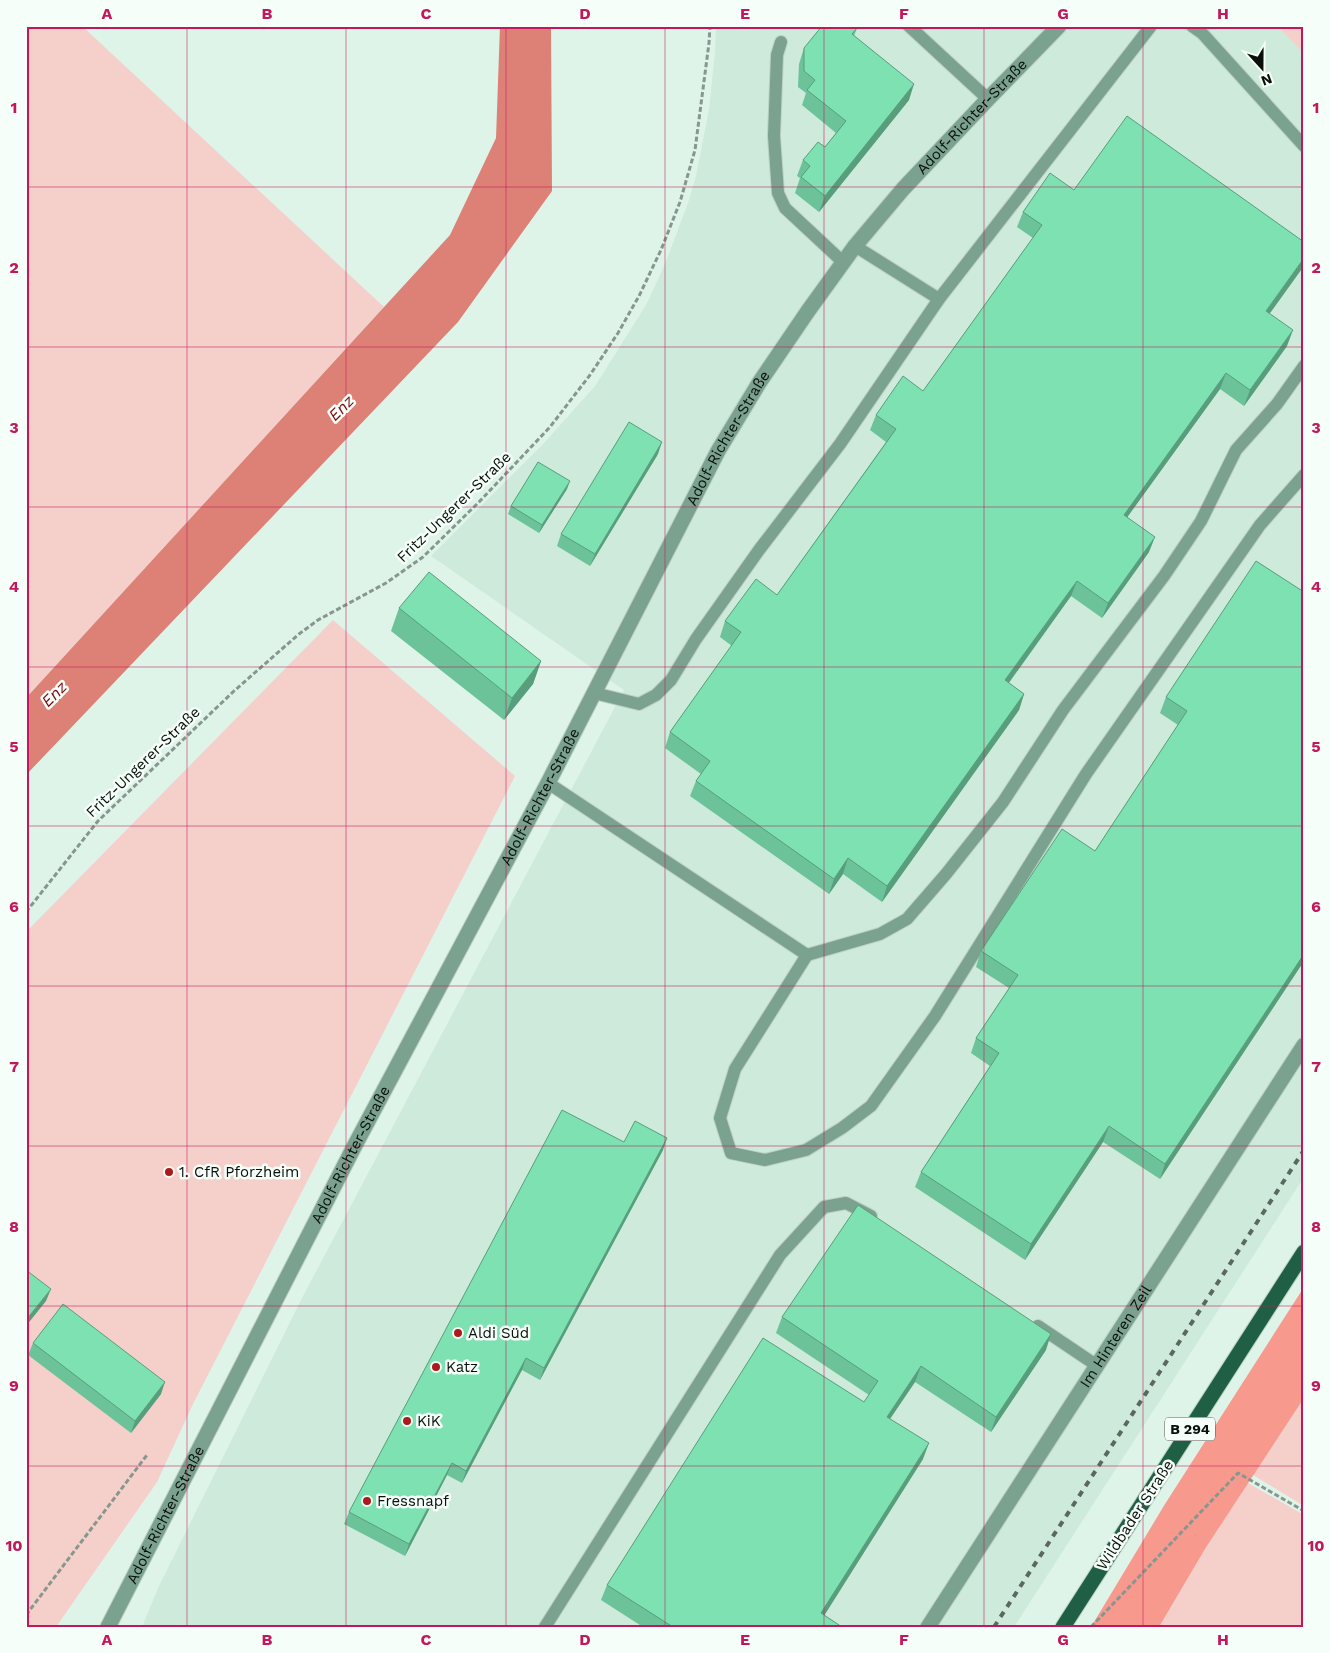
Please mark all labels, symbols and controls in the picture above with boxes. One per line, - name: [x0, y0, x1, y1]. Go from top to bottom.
- text: A: [102, 4, 113, 23]
- text: B: [262, 4, 273, 23]
- text: C: [421, 4, 432, 23]
- text: D: [579, 4, 591, 23]
- text: E: [740, 4, 750, 23]
- text: F: [899, 4, 909, 23]
- text: G: [1057, 4, 1069, 23]
- text: H: [1217, 4, 1229, 23]
- north arrow: [1238, 42, 1288, 92]
- street label: Adolf-Richter-Straße: [913, 55, 1031, 178]
- text: N: [1259, 71, 1274, 89]
- text: 1: [11, 98, 17, 117]
- text: 1: [1313, 98, 1319, 117]
- text: 2: [9, 258, 19, 277]
- text: 2: [1311, 258, 1321, 277]
- street label: Adolf-Richter-Straße: [683, 367, 774, 509]
- water label: Enz: [324, 391, 358, 425]
- text: 3: [9, 418, 19, 437]
- text: 3: [1311, 418, 1321, 437]
- street label: Fritz-Ungerer-Straße: [393, 448, 515, 566]
- text: 4: [9, 577, 19, 596]
- text: 4: [1311, 577, 1321, 596]
- water label: Enz: [37, 677, 71, 711]
- street label: Fritz-Ungerer-Straße: [82, 703, 204, 821]
- street label: Adolf-Richter-Straße: [497, 725, 584, 868]
- text: 5: [9, 737, 19, 756]
- text: 5: [1311, 737, 1321, 756]
- text: 6: [9, 897, 19, 916]
- text: 6: [1311, 897, 1321, 916]
- text: 7: [9, 1057, 19, 1076]
- text: 7: [1311, 1057, 1321, 1076]
- street label: Adolf-Richter-Straße: [307, 1083, 394, 1226]
- place label: 1. CfR Pforzheim: [179, 1163, 299, 1181]
- marker: 1. CfR Pforzheim: [163, 1166, 175, 1178]
- text: 8: [9, 1217, 19, 1236]
- text: 8: [1311, 1217, 1321, 1236]
- street label: Im Hinteren Zeil: [1076, 1281, 1156, 1391]
- place label: Aldi Süd: [468, 1324, 529, 1342]
- marker: Aldi Süd: [452, 1327, 464, 1339]
- place label: Katz: [446, 1358, 478, 1376]
- marker: Katz: [430, 1361, 442, 1373]
- text: 9: [9, 1376, 19, 1395]
- text: 9: [1311, 1376, 1321, 1395]
- place label: KiK: [417, 1412, 441, 1430]
- marker: KiK: [401, 1415, 413, 1427]
- road number: B 294: [1165, 1418, 1215, 1440]
- street label: Adolf-Richter-Straße: [123, 1443, 208, 1587]
- street label: Wildbader Straße: [1093, 1457, 1177, 1573]
- place label: Fressnapf: [377, 1492, 449, 1510]
- marker: Fressnapf: [361, 1495, 373, 1507]
- text: 10: [5, 1536, 23, 1555]
- text: 10: [1307, 1536, 1325, 1555]
- text: A: [102, 1630, 113, 1649]
- text: B: [262, 1630, 273, 1649]
- text: C: [421, 1630, 432, 1649]
- text: D: [579, 1630, 591, 1649]
- text: E: [740, 1630, 750, 1649]
- text: F: [899, 1630, 909, 1649]
- text: G: [1057, 1630, 1069, 1649]
- text: H: [1217, 1630, 1229, 1649]

